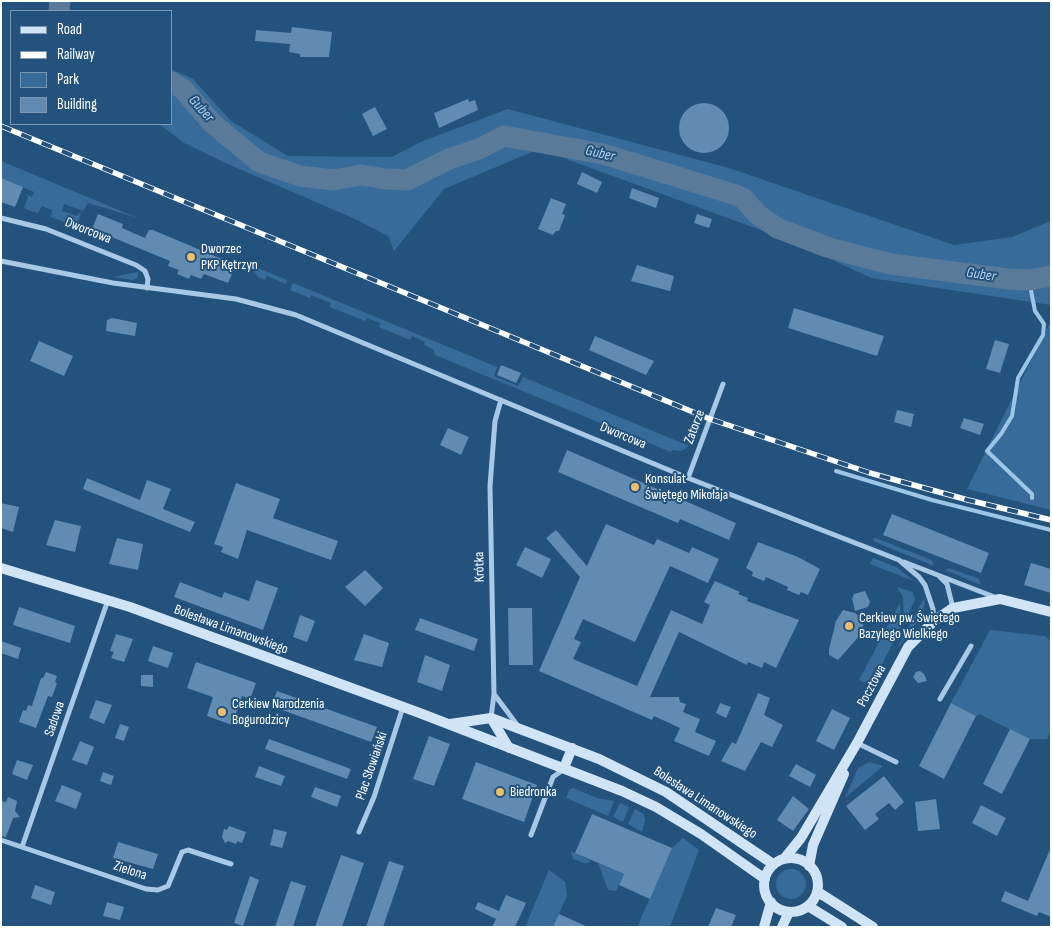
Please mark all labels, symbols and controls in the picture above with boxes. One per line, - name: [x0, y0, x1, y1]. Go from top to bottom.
- legend: [10, 10, 172, 125]
- text: Road: [57, 20, 82, 39]
- text: Railway: [57, 45, 95, 64]
- text: Park: [57, 70, 79, 89]
- water label: Guber: [184, 92, 218, 126]
- text: Building: [57, 95, 97, 114]
- water label: Guber: [584, 142, 616, 166]
- street label: Dworcowa: [62, 214, 114, 248]
- place label: Dworzec PKP Kętrzyn: [201, 241, 258, 274]
- marker: Dworzec PKP Kętrzyn: [185, 251, 197, 263]
- water label: Guber: [965, 264, 997, 286]
- street label: Zatorze: [681, 407, 709, 447]
- street label: Dworcowa: [597, 419, 649, 453]
- place label: Konsulat Świętego Mikołaja: [645, 471, 728, 504]
- marker: Konsulat Świętego Mikołaja: [629, 481, 641, 493]
- street label: Krótka: [471, 551, 489, 583]
- street label: Bolesława Limanowskiego: [172, 602, 290, 658]
- place label: Cerkiew pw. Świętego Bazylego Wielkiego: [859, 610, 960, 642]
- marker: Cerkiew pw. Świętego Bazylego Wielkiego: [843, 620, 855, 632]
- street label: Pocztowa: [854, 662, 890, 710]
- place label: Cerkiew Narodzenia Bogurodzicy: [232, 696, 324, 729]
- street label: Sadowa: [41, 699, 69, 739]
- marker: Cerkiew Narodzenia Bogurodzicy: [216, 706, 228, 718]
- street label: Plac Słowiański: [353, 730, 391, 802]
- street label: Bolesława Limanowskiego: [650, 763, 760, 843]
- place label: Biedronka: [510, 784, 557, 800]
- marker: Biedronka: [494, 786, 506, 798]
- street label: Zielona: [111, 858, 149, 884]

